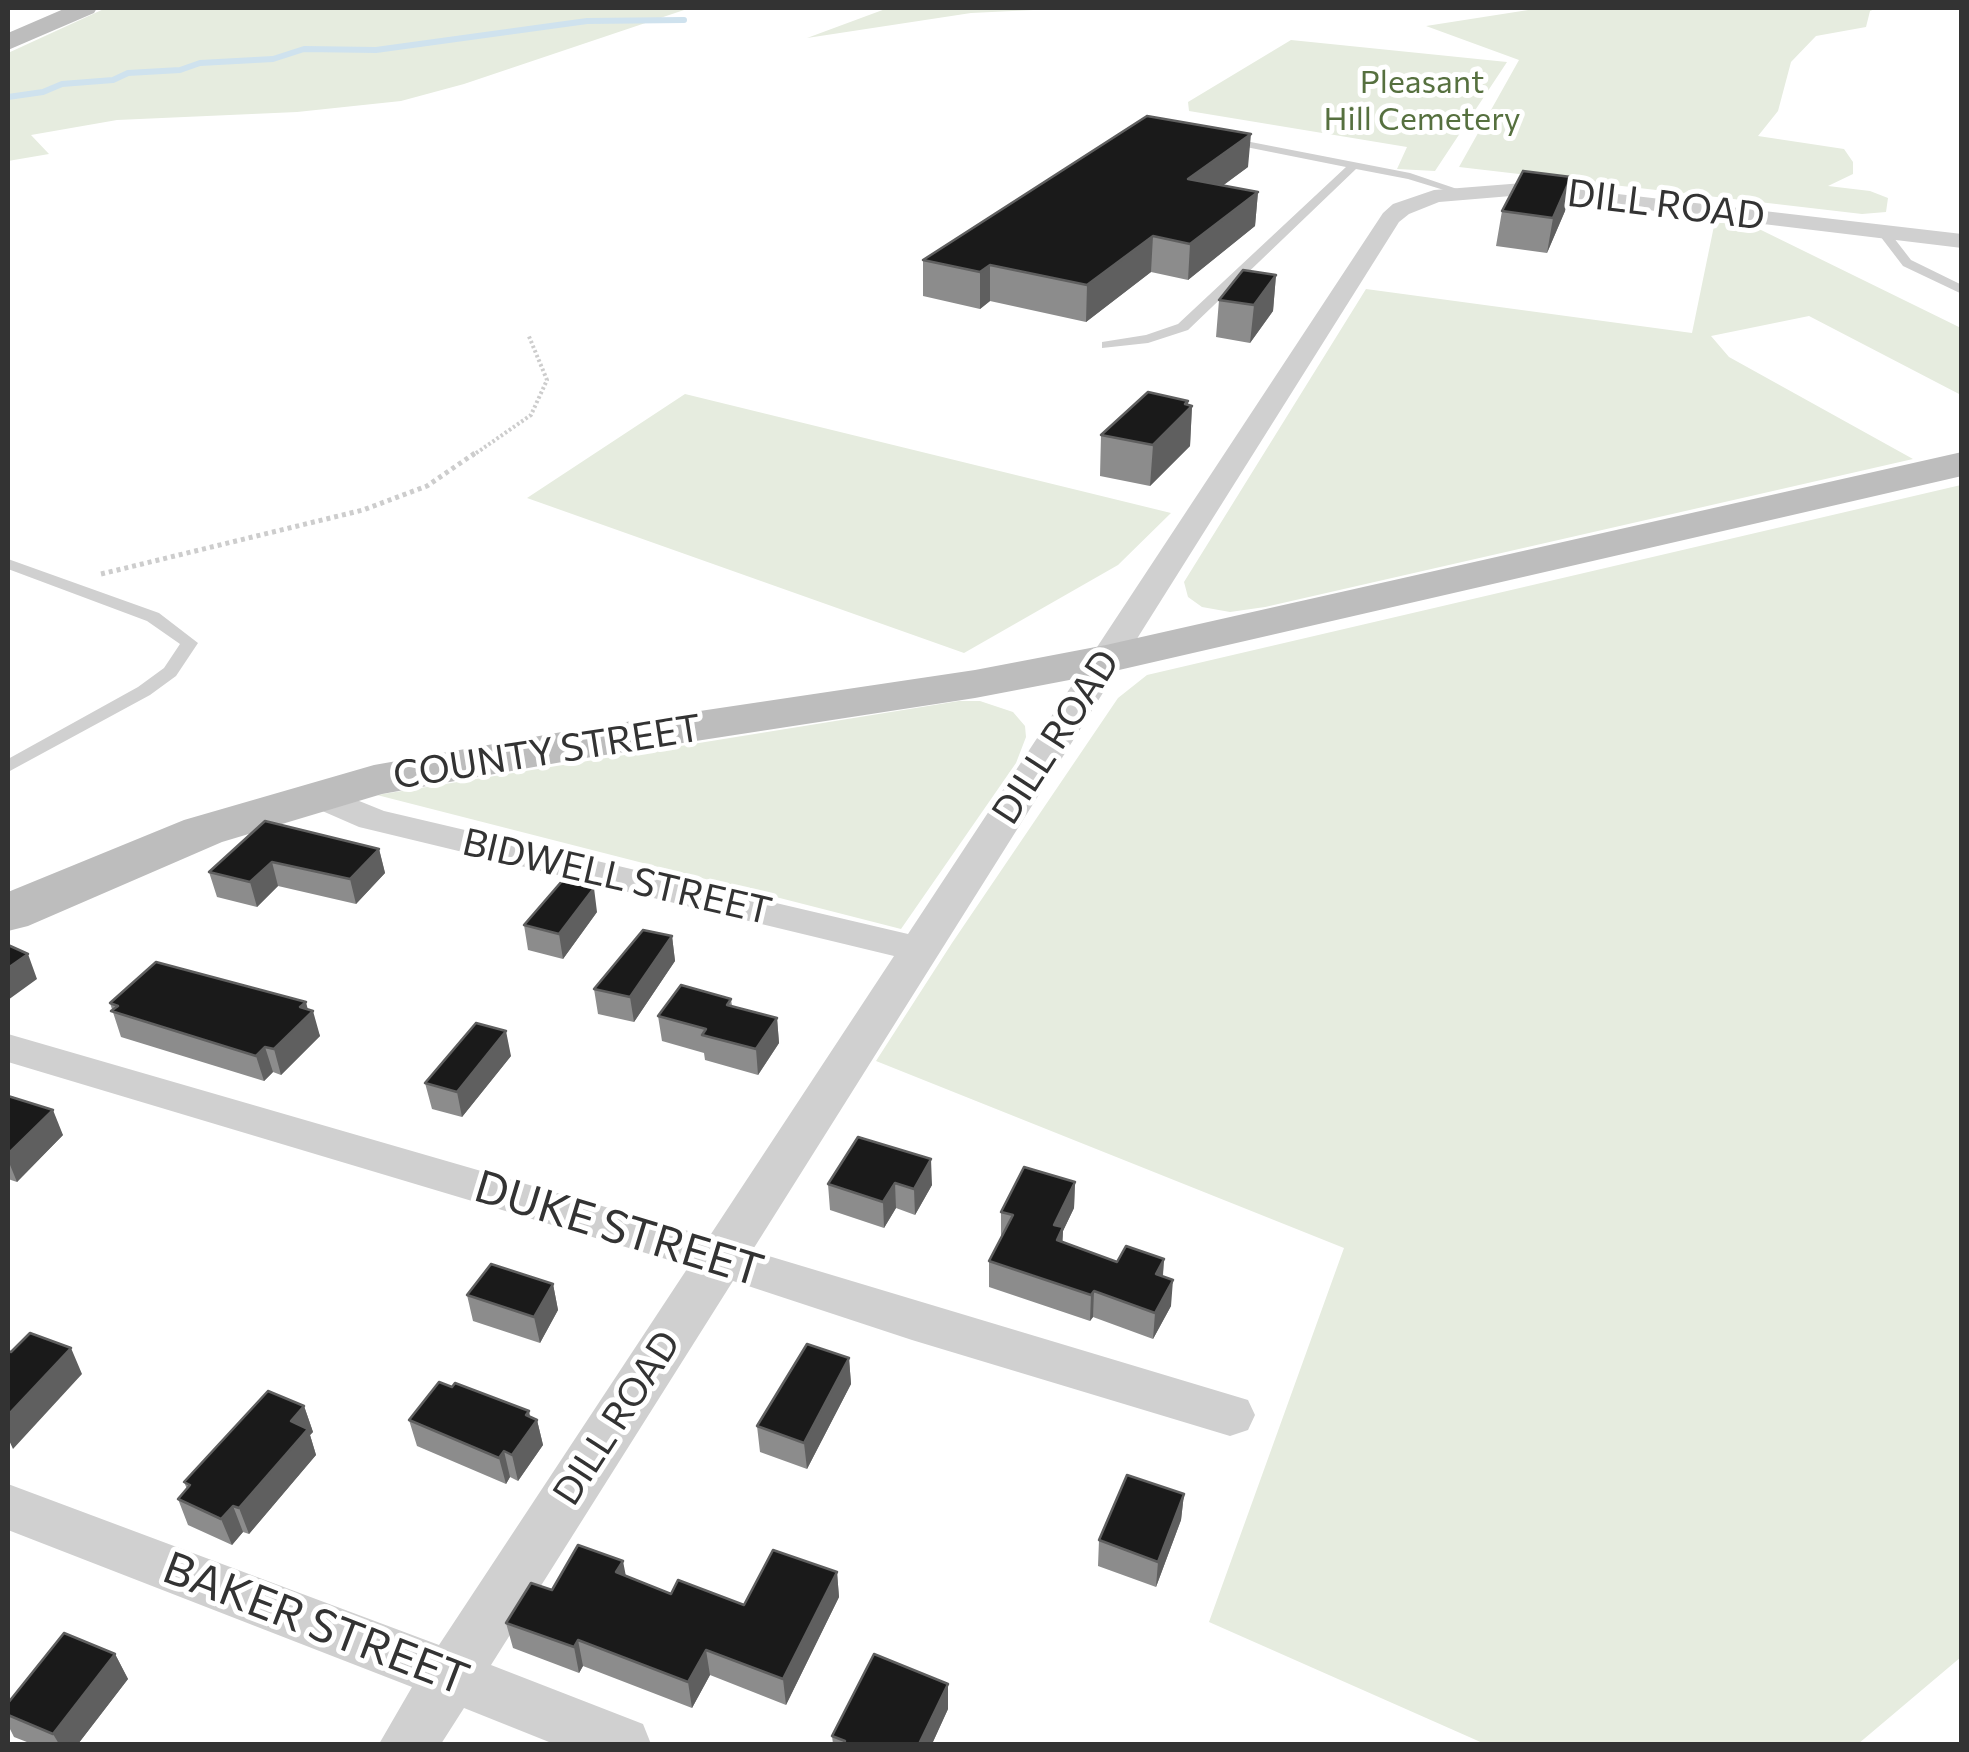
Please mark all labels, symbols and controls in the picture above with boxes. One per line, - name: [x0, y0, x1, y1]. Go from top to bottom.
- park label: Pleasant Hill Cemetery: [1323, 63, 1521, 138]
- street label: DILL ROAD: [1565, 170, 1767, 240]
- street label: DILL ROAD: [983, 641, 1129, 833]
- street label: COUNTY STREET: [390, 705, 704, 799]
- street label: BIDWELL STREET: [458, 819, 776, 935]
- street label: DUKE STREET: [468, 1160, 770, 1298]
- street label: DILL ROAD: [544, 1322, 690, 1514]
- street label: BAKER STREET: [156, 1541, 476, 1707]

